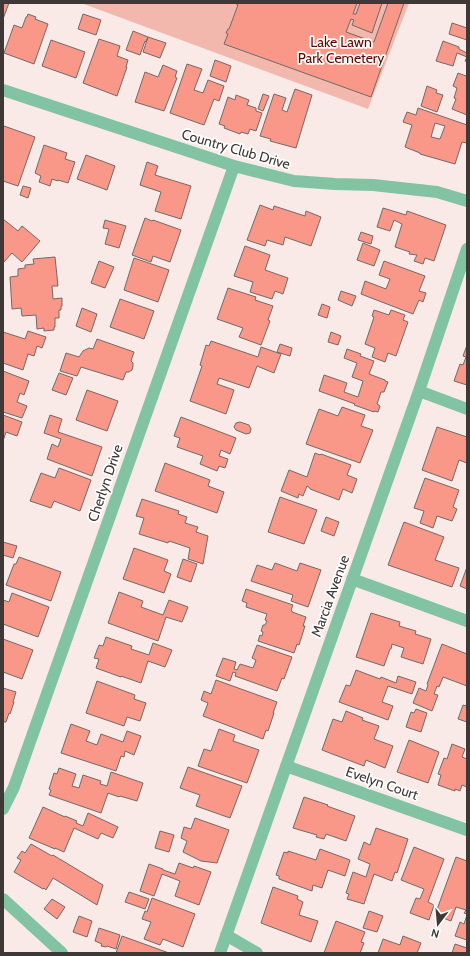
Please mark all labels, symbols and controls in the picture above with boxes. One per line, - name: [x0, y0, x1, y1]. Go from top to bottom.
- park label: Lake Lawn Park Cemetery: [298, 33, 384, 67]
- street label: Country Club Drive: [180, 125, 292, 173]
- street label: Cherlyn Drive: [83, 442, 127, 524]
- street label: Marcia Avenue: [307, 553, 353, 639]
- street label: Evelyn Court: [343, 762, 421, 804]
- north arrow: [418, 904, 458, 944]
- text: N: [430, 926, 441, 941]

